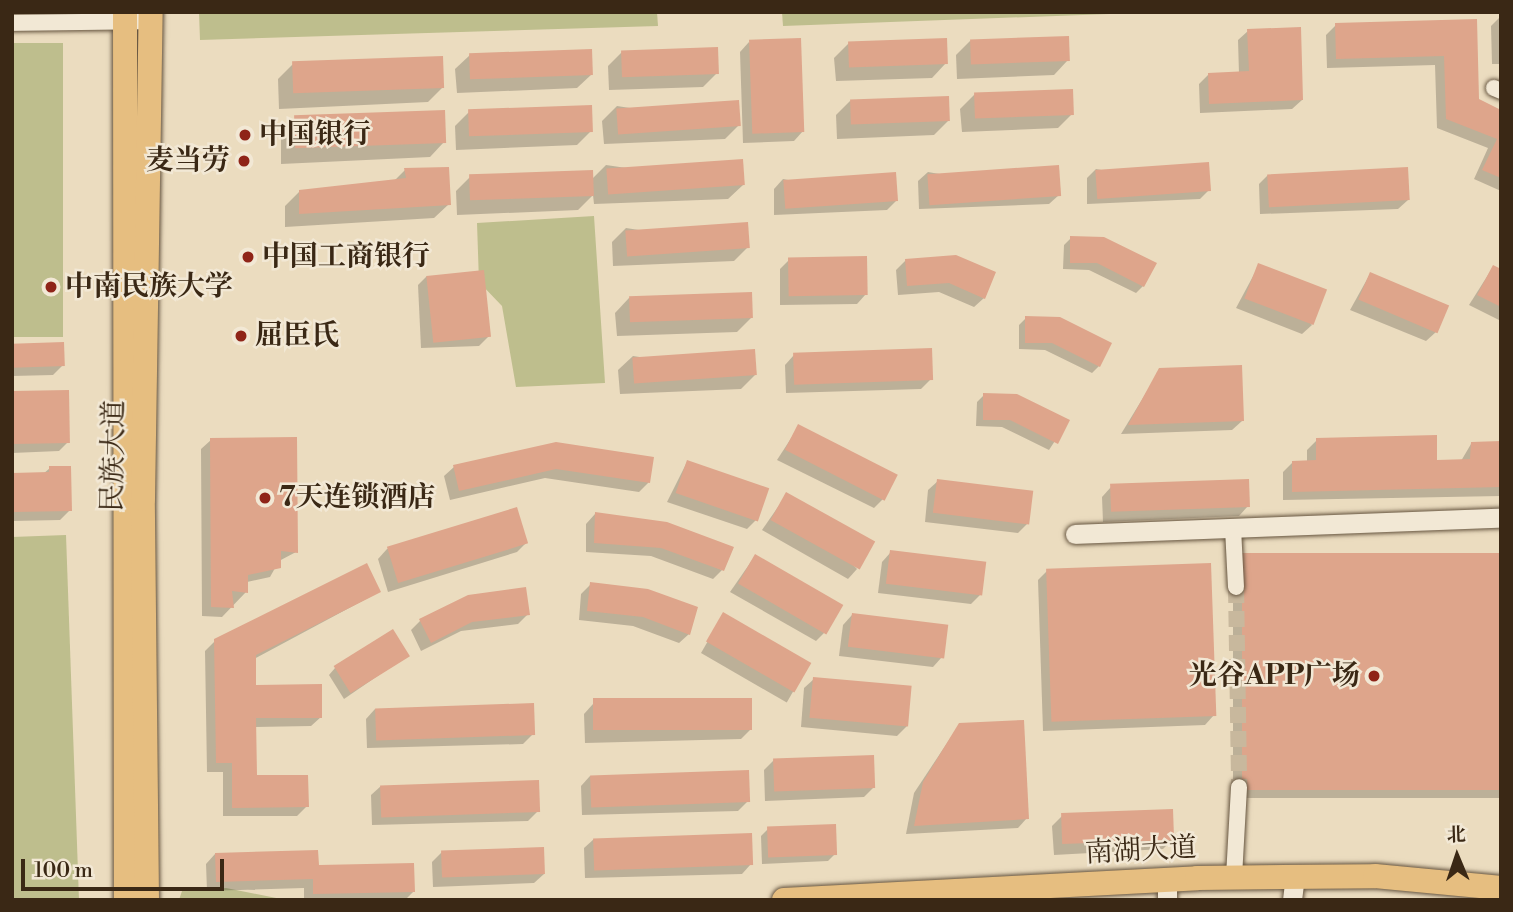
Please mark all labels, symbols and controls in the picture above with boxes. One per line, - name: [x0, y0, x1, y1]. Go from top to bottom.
- place label: 中国银行: [259, 118, 371, 152]
- marker: 中国银行: [237, 127, 253, 143]
- place label: 麦当劳: [146, 144, 230, 178]
- marker: 麦当劳: [236, 153, 252, 169]
- place label: 中国工商银行: [262, 240, 430, 274]
- marker: 中国工商银行: [240, 249, 256, 265]
- place label: 中南民族大学: [65, 270, 233, 304]
- marker: 中南民族大学: [43, 279, 59, 295]
- place label: 屈臣氏: [255, 319, 339, 353]
- marker: 屈臣氏: [233, 328, 249, 344]
- street label: 民族大道: [96, 400, 132, 512]
- place label: 7天连锁酒店: [279, 481, 436, 515]
- marker: 7天连锁酒店: [257, 490, 273, 506]
- place label: 光谷APP广场: [1189, 659, 1360, 693]
- marker: 光谷APP广场: [1366, 668, 1382, 684]
- north arrow: [1422, 821, 1492, 891]
- text: 北: [1446, 823, 1466, 847]
- street label: 南湖大道: [1084, 831, 1198, 871]
- scale bar: [24, 846, 228, 890]
- text: 100 m: [34, 858, 93, 884]

